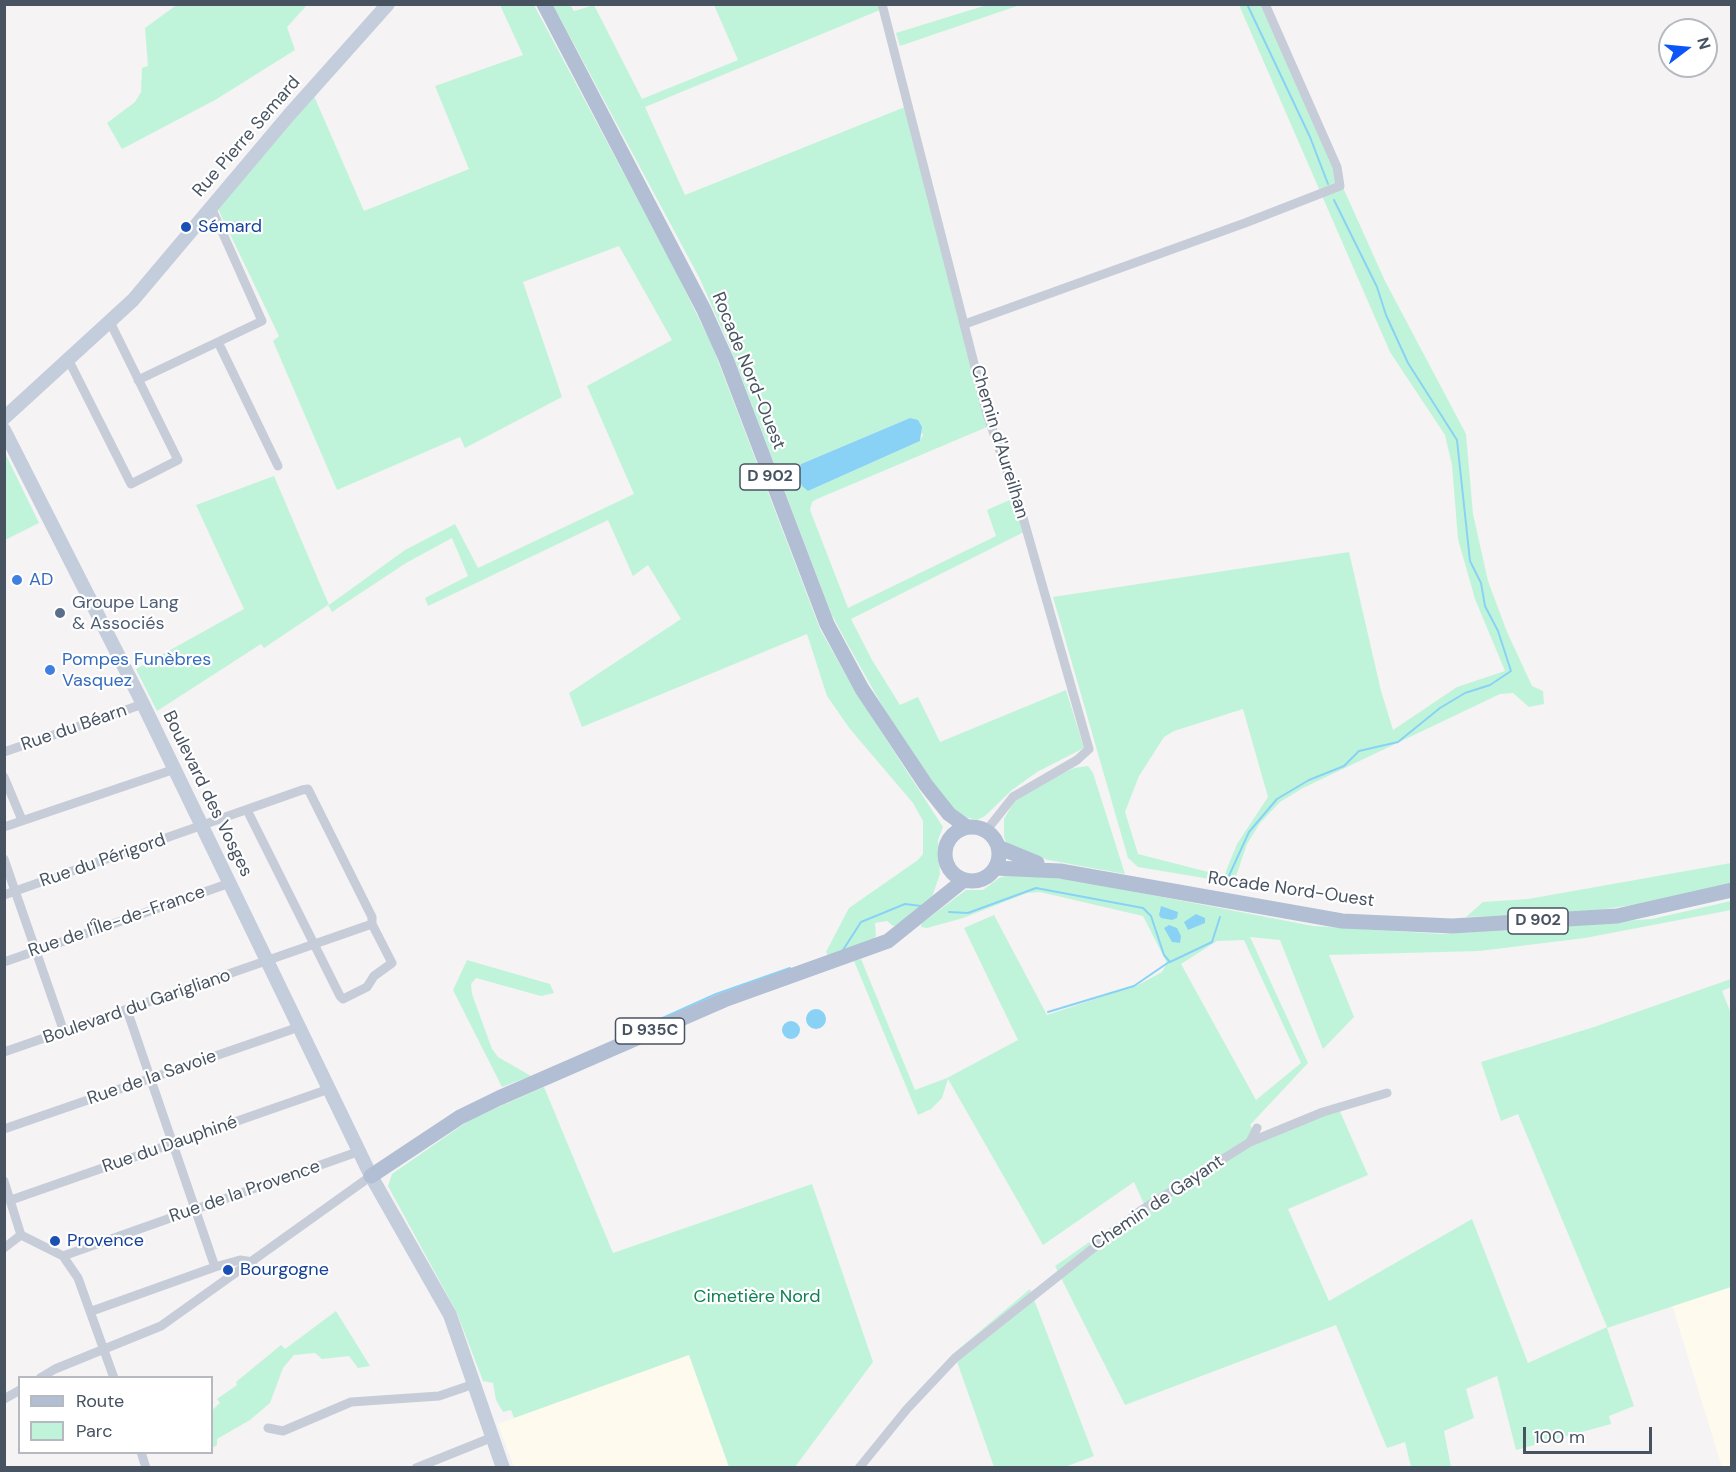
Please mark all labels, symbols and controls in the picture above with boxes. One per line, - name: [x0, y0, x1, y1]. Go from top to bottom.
- north arrow: [1658, 18, 1718, 78]
- text: N: [1692, 35, 1716, 52]
- street label: Rue Pierre Semard: [189, 72, 305, 202]
- place label: Sémard: [198, 216, 262, 238]
- marker: Sémard: [179, 220, 193, 234]
- street label: Rocade Nord-Ouest: [707, 289, 789, 453]
- street label: Chemin d'Aureilhan: [965, 363, 1033, 521]
- road number: D 902: [740, 464, 800, 490]
- place label: AD: [29, 569, 53, 591]
- marker: AD: [10, 573, 24, 587]
- place label: Groupe Lang & Associés: [72, 592, 179, 634]
- marker: Groupe Lang & Associés: [53, 606, 67, 620]
- place label: Pompes Funèbres Vasquez: [62, 649, 211, 692]
- marker: Pompes Funèbres Vasquez: [43, 663, 57, 677]
- street label: Rue du Béarn: [18, 700, 130, 756]
- street label: Boulevard des Vosges: [157, 708, 257, 880]
- street label: Rue du Périgord: [37, 829, 169, 893]
- street label: Rocade Nord-Ouest: [1206, 868, 1376, 912]
- street label: Rue de l'Île-de-France: [26, 882, 208, 962]
- road number: D 902: [1508, 908, 1568, 934]
- street label: Boulevard du Garigliano: [40, 965, 234, 1049]
- road number: D 935C: [616, 1018, 684, 1044]
- street label: Rue de la Savoie: [85, 1046, 219, 1110]
- street label: Rue du Dauphiné: [100, 1112, 240, 1178]
- street label: Chemin de Gayant: [1088, 1151, 1228, 1255]
- street label: Rue de la Provence: [167, 1156, 323, 1228]
- place label: Provence: [67, 1230, 144, 1252]
- marker: Provence: [48, 1234, 62, 1248]
- place label: Bourgogne: [240, 1259, 329, 1281]
- marker: Bourgogne: [221, 1263, 235, 1277]
- park label: Cimetière Nord: [694, 1286, 820, 1308]
- legend: [18, 1376, 213, 1454]
- text: Route: [76, 1389, 124, 1413]
- scale bar: [1526, 1415, 1655, 1453]
- text: Parc: [76, 1419, 112, 1443]
- text: 100 m: [1534, 1425, 1585, 1449]

